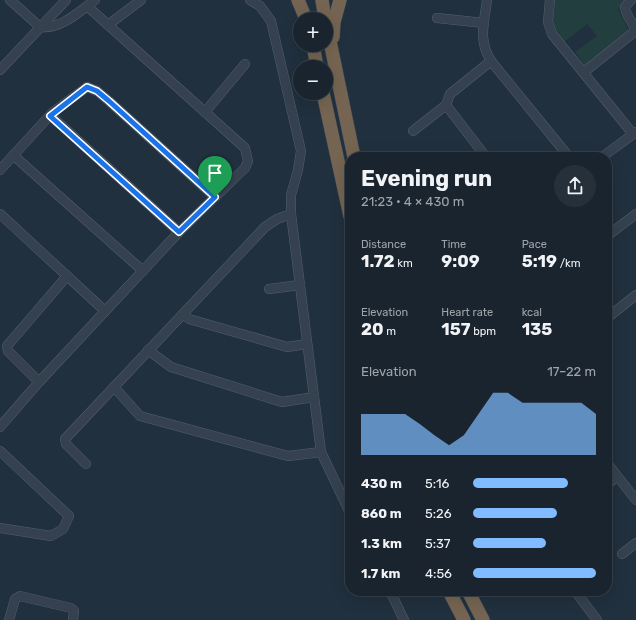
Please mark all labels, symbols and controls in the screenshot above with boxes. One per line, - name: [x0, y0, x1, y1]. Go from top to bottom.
- map controls: [293, 12, 333, 100]
- button: +: [293, 12, 333, 52]
- button: −: [293, 60, 333, 100]
- pin: [198, 156, 232, 197]
- icon: arrive: [204, 162, 226, 184]
- text: Evening run: [361, 165, 492, 192]
- button: share: [554, 165, 596, 207]
- text: 21:23 · 4 × 430 m: [361, 194, 464, 209]
- text: Distance: [361, 238, 406, 251]
- text: Time: [441, 238, 466, 251]
- text: Pace: [522, 238, 547, 251]
- text: 1.72: [361, 251, 395, 271]
- text: 9:09: [441, 251, 480, 271]
- text: 5:19: [522, 251, 557, 271]
- text: km: [395, 257, 413, 270]
- text: /km: [557, 257, 580, 270]
- text: Elevation: [361, 306, 408, 319]
- text: Heart rate: [441, 306, 493, 319]
- text: kcal: [522, 306, 542, 319]
- text: 20: [361, 319, 384, 339]
- text: 157: [441, 319, 471, 339]
- text: 135: [522, 319, 552, 339]
- text: m: [384, 325, 396, 338]
- text: bpm: [471, 325, 496, 338]
- text: Elevation: [361, 364, 417, 379]
- text: 17–22 m: [547, 364, 596, 379]
- text: 430 m: [361, 476, 402, 491]
- text: 5:16: [425, 476, 449, 491]
- text: 860 m: [361, 506, 402, 521]
- text: 5:26: [425, 506, 452, 521]
- text: 1.3 km: [361, 536, 402, 551]
- text: 5:37: [425, 536, 451, 551]
- text: 1.7 km: [361, 566, 401, 581]
- text: 4:56: [425, 566, 452, 581]

